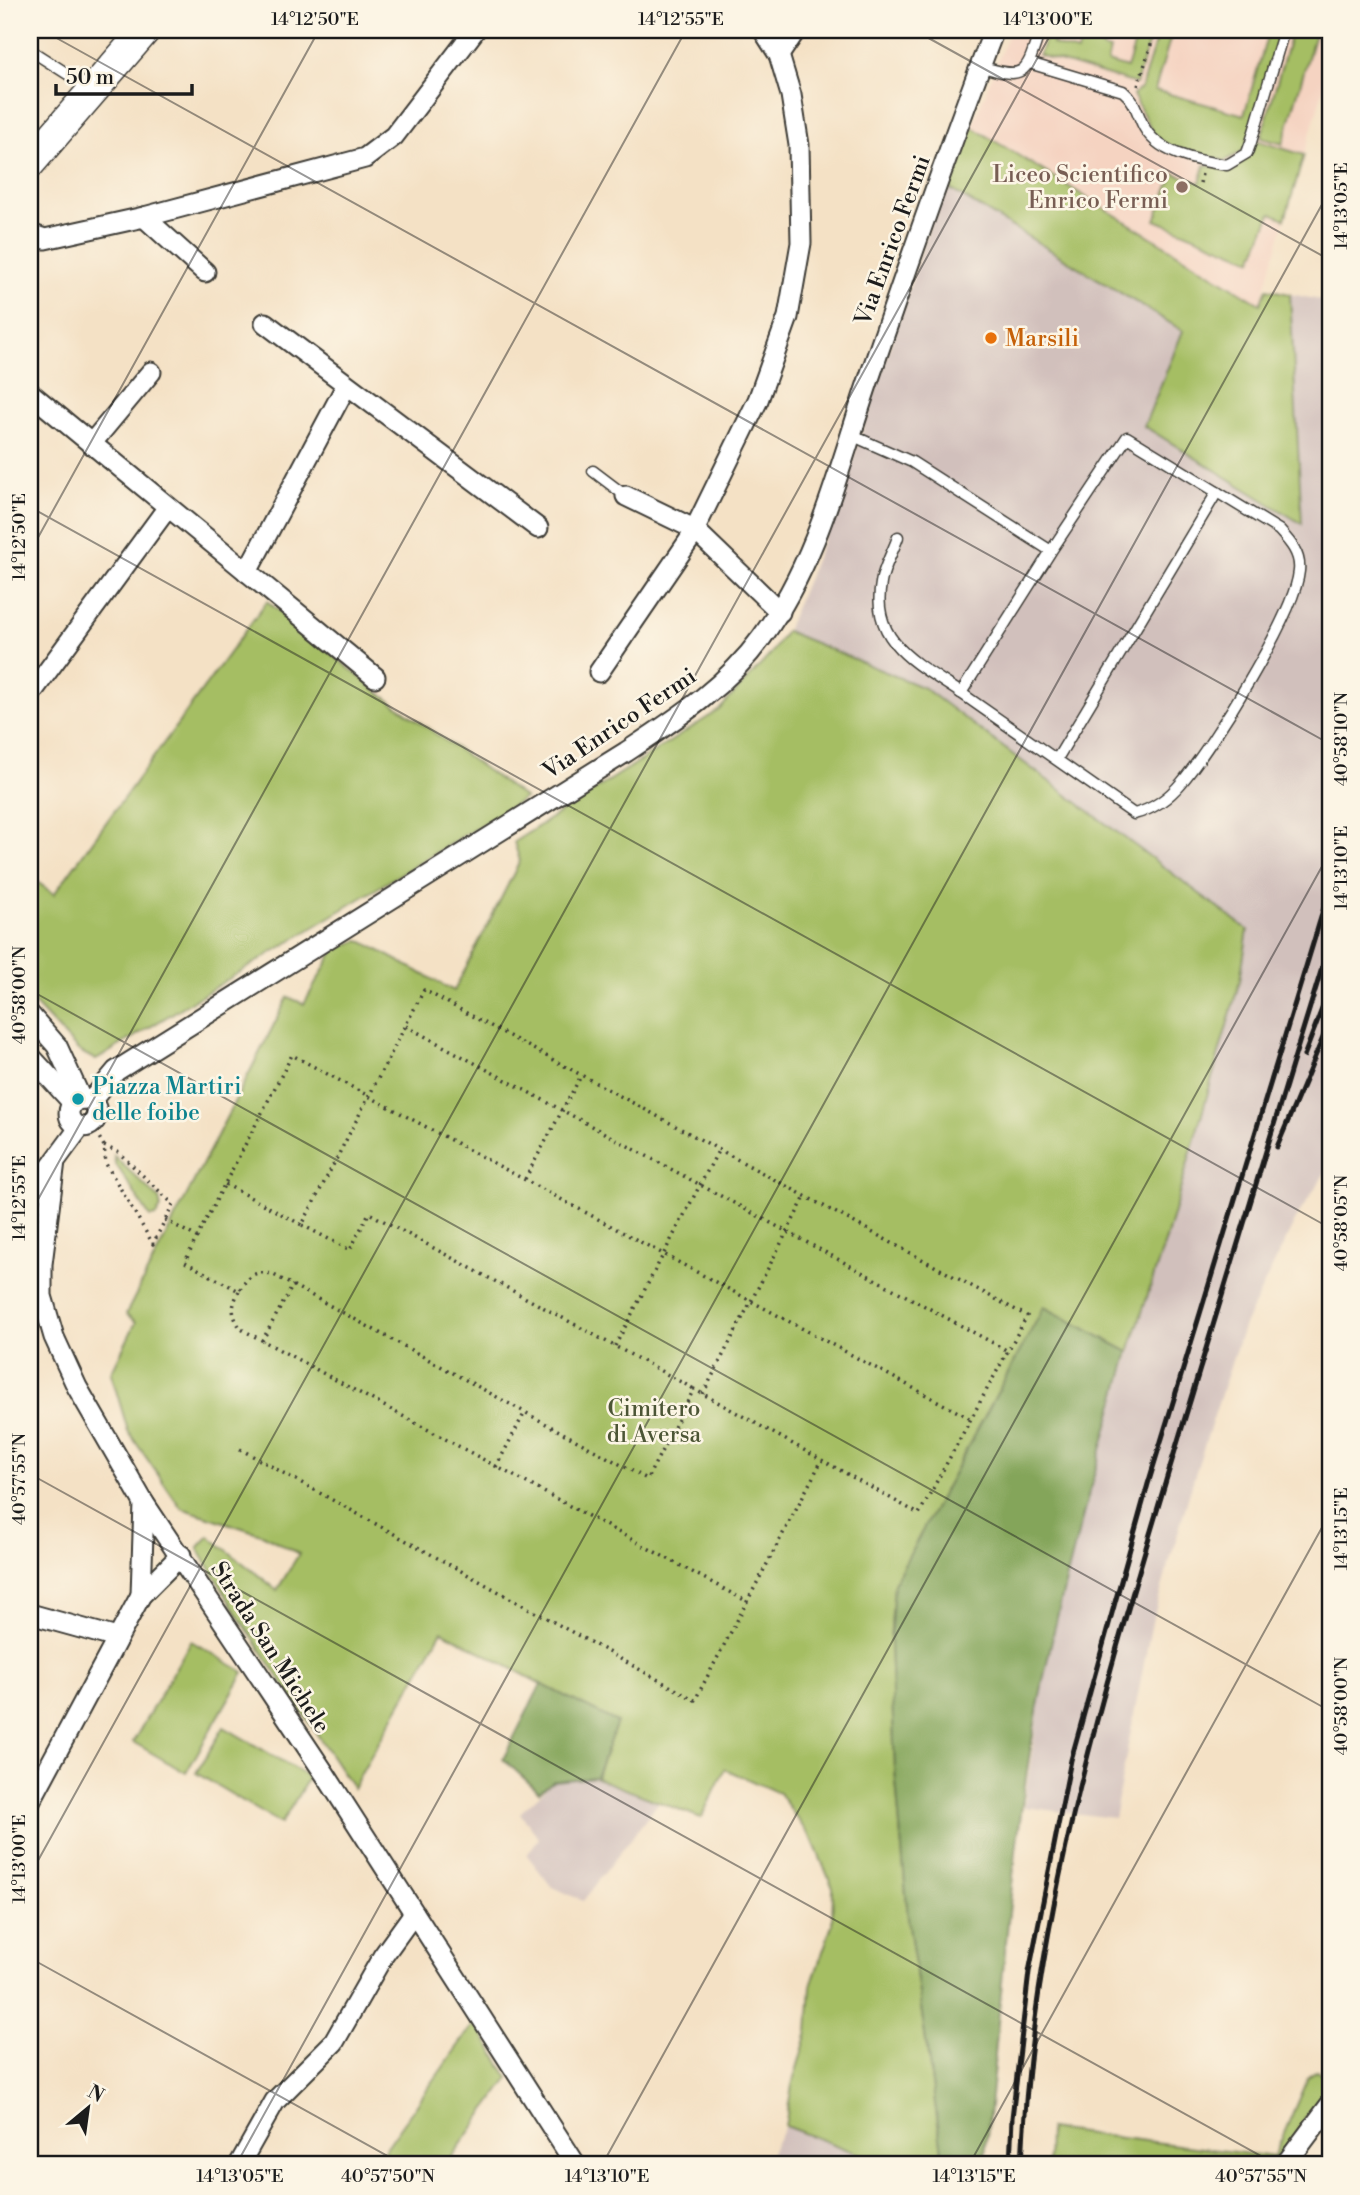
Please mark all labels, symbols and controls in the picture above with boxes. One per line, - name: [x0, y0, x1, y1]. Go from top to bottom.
- text: 14°12'50"E: [271, 8, 359, 31]
- text: 14°12'55"E: [638, 8, 724, 31]
- text: 14°13'00"E: [1003, 8, 1093, 31]
- scale bar: [56, 52, 192, 96]
- text: 50 m: [66, 65, 114, 91]
- street label: Via Enrico Fermi: [849, 151, 937, 330]
- place label: Liceo Scientifico Enrico Fermi: [992, 161, 1168, 215]
- text: 14°13'05"E: [1330, 162, 1353, 250]
- marker: Liceo Scientifico Enrico Fermi: [1174, 179, 1190, 195]
- place label: Marsili: [1005, 325, 1079, 353]
- marker: Marsili: [983, 330, 999, 346]
- text: 14°12'50"E: [8, 493, 31, 581]
- street label: Via Enrico Fermi: [537, 662, 702, 786]
- text: 40°58'10"N: [1330, 692, 1353, 786]
- text: 14°13'10"E: [1330, 826, 1353, 910]
- text: 40°58'00"N: [8, 945, 31, 1044]
- place label: Piazza Martiri delle foibe: [92, 1073, 242, 1127]
- marker: Piazza Martiri delle foibe: [70, 1091, 86, 1107]
- text: 14°12'55"E: [8, 1155, 31, 1241]
- text: 40°58'05"N: [1330, 1174, 1353, 1271]
- park label: Cimitero di Aversa: [607, 1395, 702, 1449]
- text: 40°57'55"N: [8, 1432, 31, 1525]
- text: 14°13'15"E: [1330, 1487, 1353, 1571]
- street label: Strada San Michele: [204, 1557, 336, 1738]
- text: 40°58'00"N: [1330, 1656, 1353, 1755]
- text: 14°13'00"E: [8, 1814, 31, 1904]
- north arrow: [52, 2072, 122, 2142]
- text: N: [83, 2080, 108, 2108]
- text: 14°13'05"E: [196, 2165, 284, 2188]
- text: 40°57'50"N: [341, 2165, 436, 2188]
- text: 14°13'10"E: [565, 2165, 649, 2188]
- text: 14°13'15"E: [932, 2165, 1016, 2188]
- text: 40°57'55"N: [1215, 2165, 1308, 2188]

